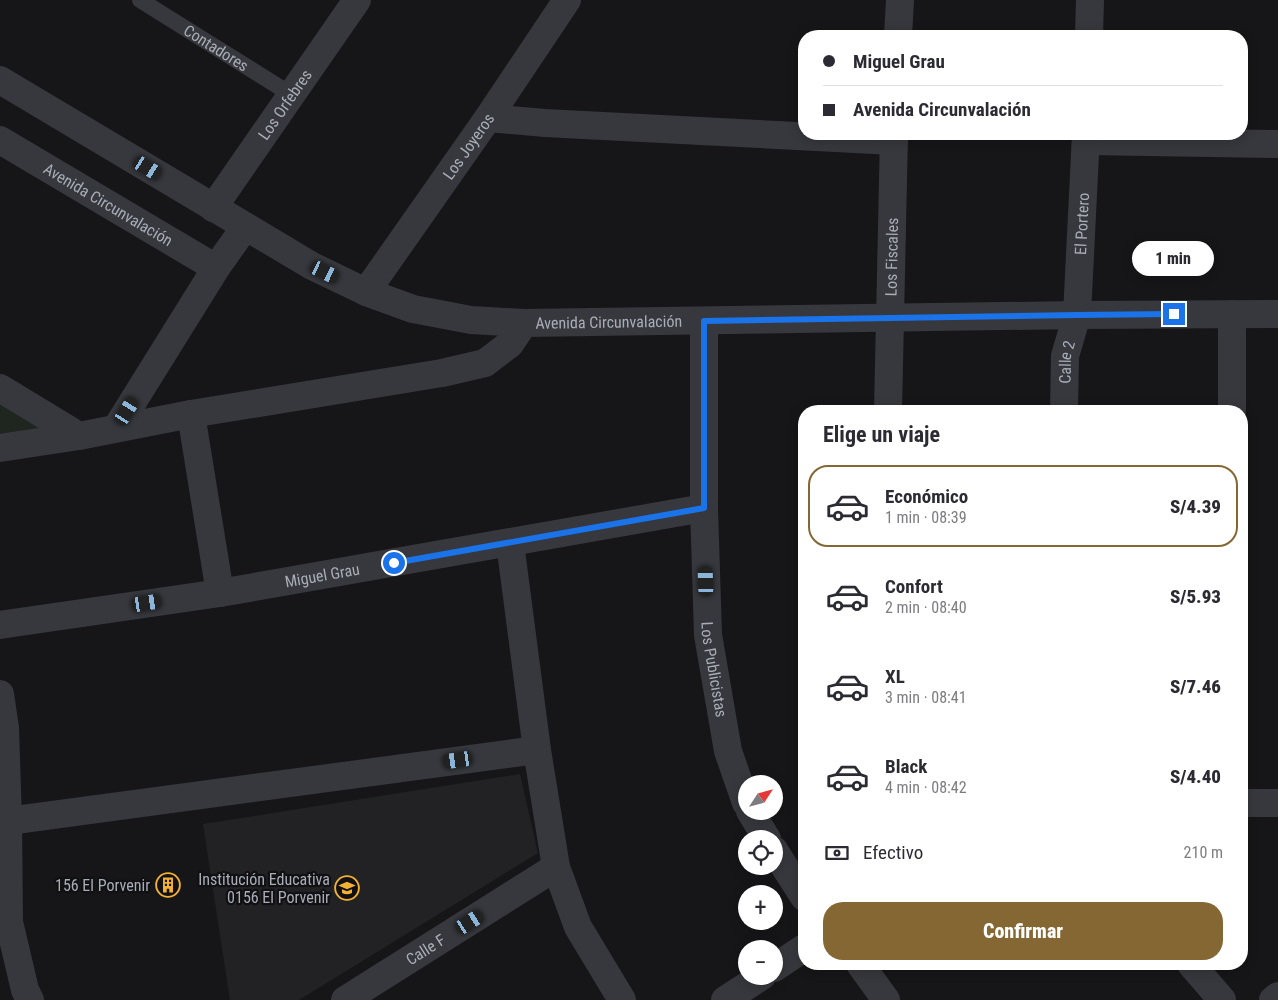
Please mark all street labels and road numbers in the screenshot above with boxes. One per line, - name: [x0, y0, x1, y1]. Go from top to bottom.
- street label: Contadores: [180, 21, 252, 75]
- street label: Los Orfebres: [254, 66, 316, 143]
- street label: Los Joyeros: [439, 110, 498, 183]
- street label: Avenida Circunvalación: [40, 159, 176, 250]
- street label: El Portero: [1071, 192, 1093, 255]
- street label: Los Fiscales: [881, 217, 902, 297]
- street label: Avenida Circunvalación: [535, 312, 682, 333]
- street label: Calle 2: [1055, 338, 1079, 384]
- street label: Miguel Grau: [283, 560, 361, 591]
- street label: Los Publicistas: [698, 621, 731, 719]
- street label: Calle F: [402, 930, 449, 969]

